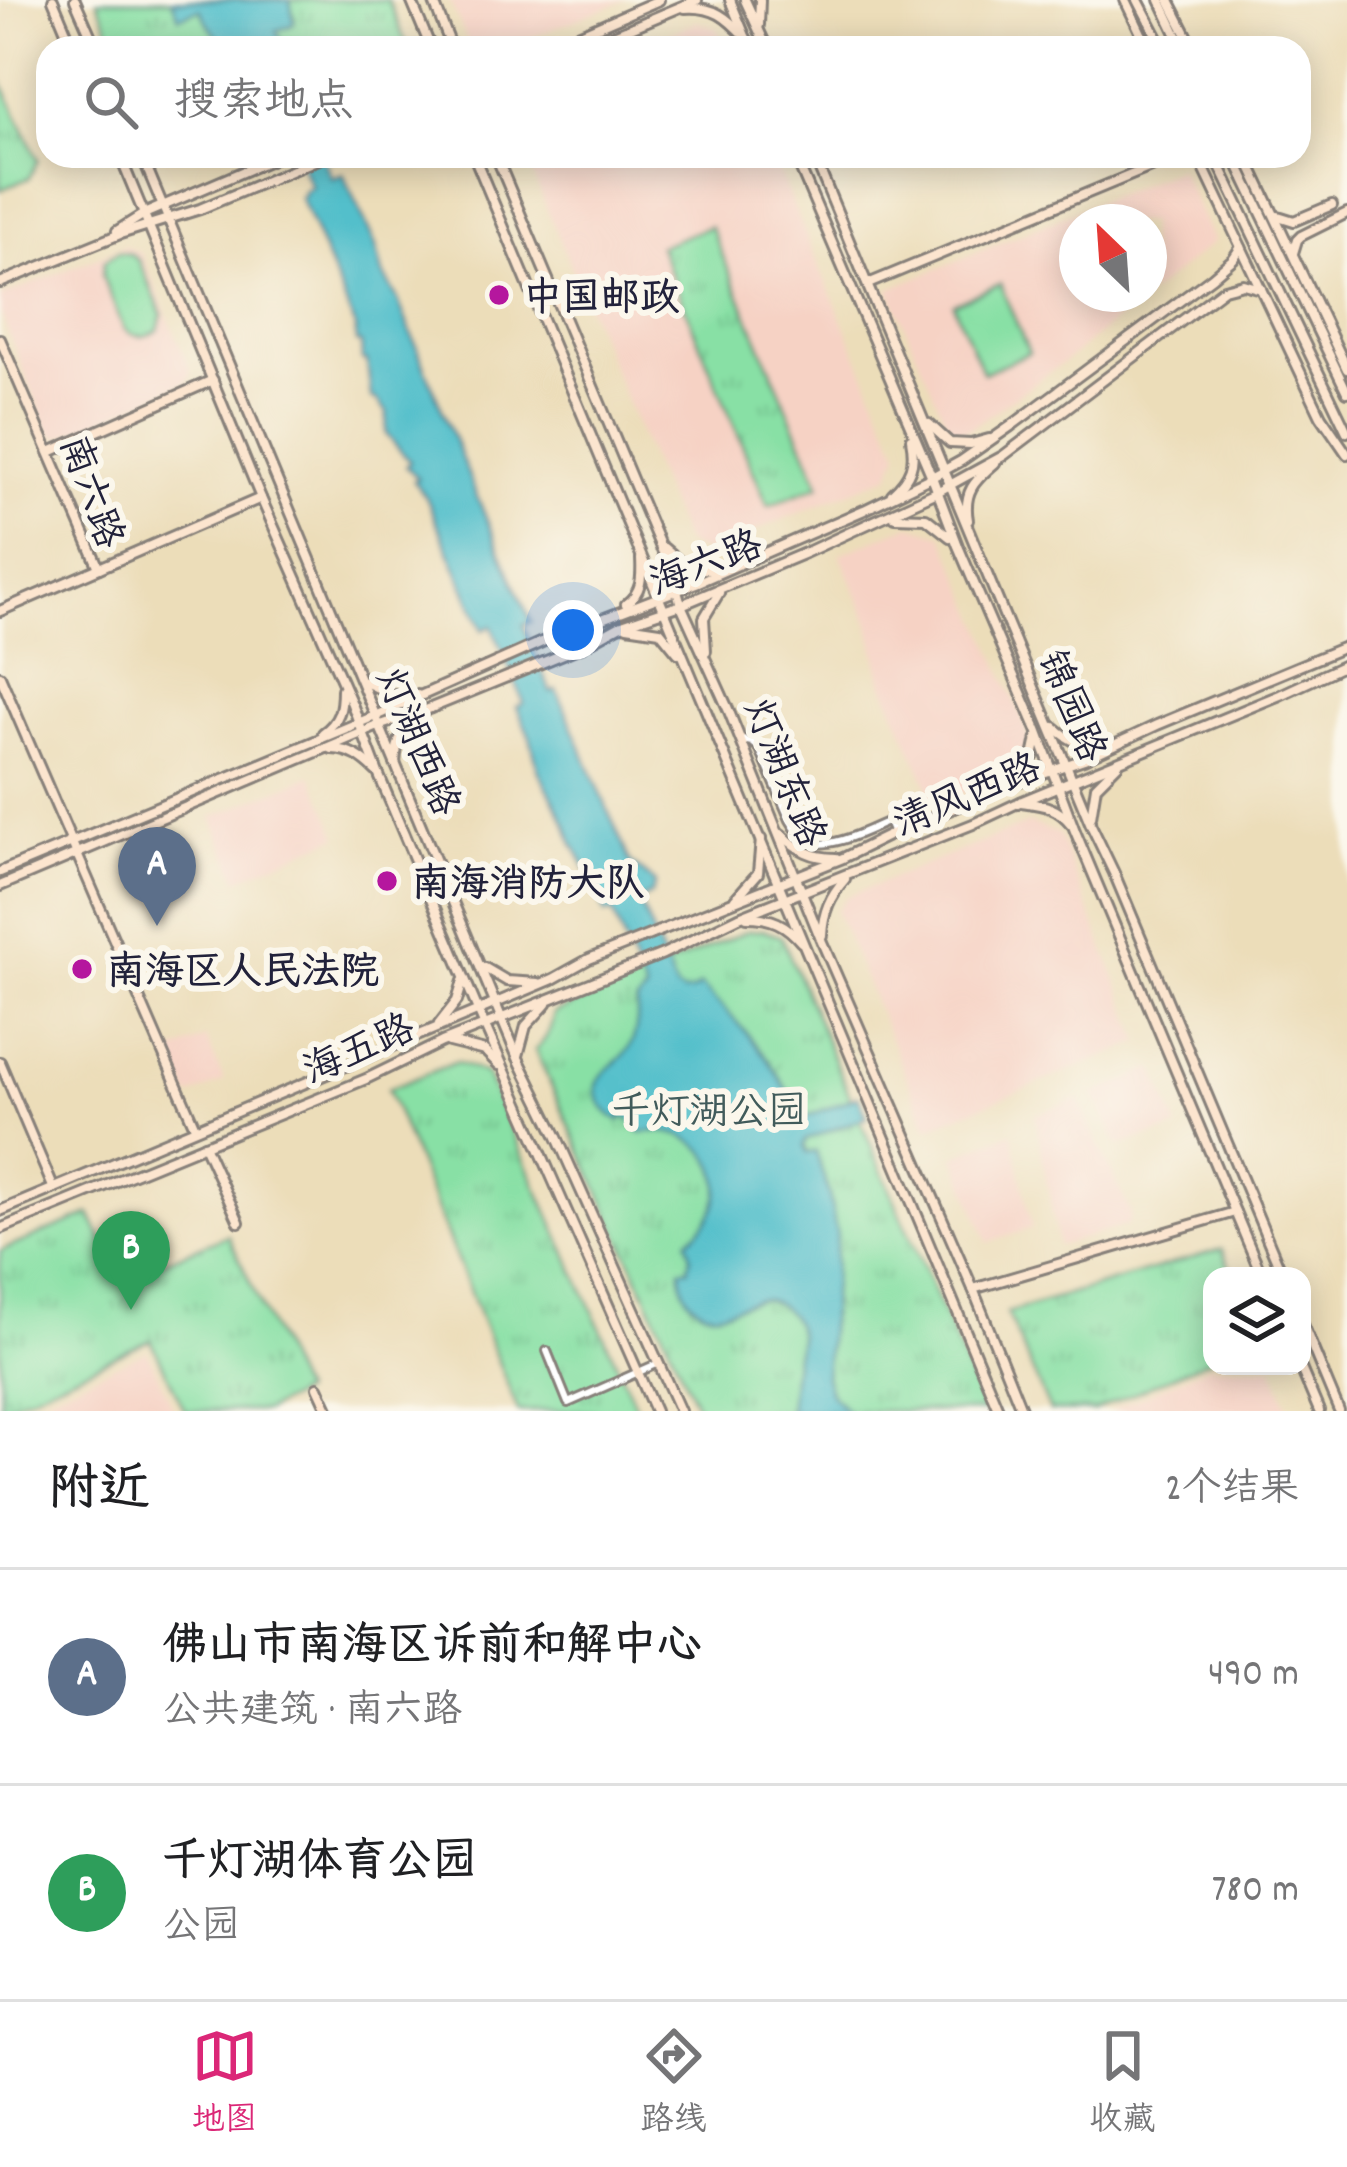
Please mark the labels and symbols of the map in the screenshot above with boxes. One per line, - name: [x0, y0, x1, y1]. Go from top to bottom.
- north arrow: [1059, 204, 1167, 312]
- place label: 中国邮政: [523, 274, 680, 329]
- marker: 中国邮政: [486, 282, 512, 308]
- street label: 南六路: [42, 429, 134, 558]
- street label: 海六路: [643, 520, 772, 614]
- your location: [543, 600, 603, 660]
- street label: 锦园路: [1020, 643, 1116, 772]
- street label: 灯湖西路: [358, 661, 470, 826]
- street label: 灯湖东路: [726, 692, 836, 857]
- street label: 清风西路: [886, 743, 1051, 855]
- pin: A: [118, 827, 196, 926]
- place label: 南海消防大队: [411, 860, 645, 915]
- marker: 南海消防大队: [374, 868, 400, 894]
- place label: 南海区人民法院: [106, 948, 379, 1003]
- marker: 南海区人民法院: [69, 956, 95, 982]
- street label: 海五路: [296, 1004, 425, 1102]
- park label: 千灯湖公园: [611, 1088, 807, 1143]
- pin: B: [92, 1211, 170, 1310]

